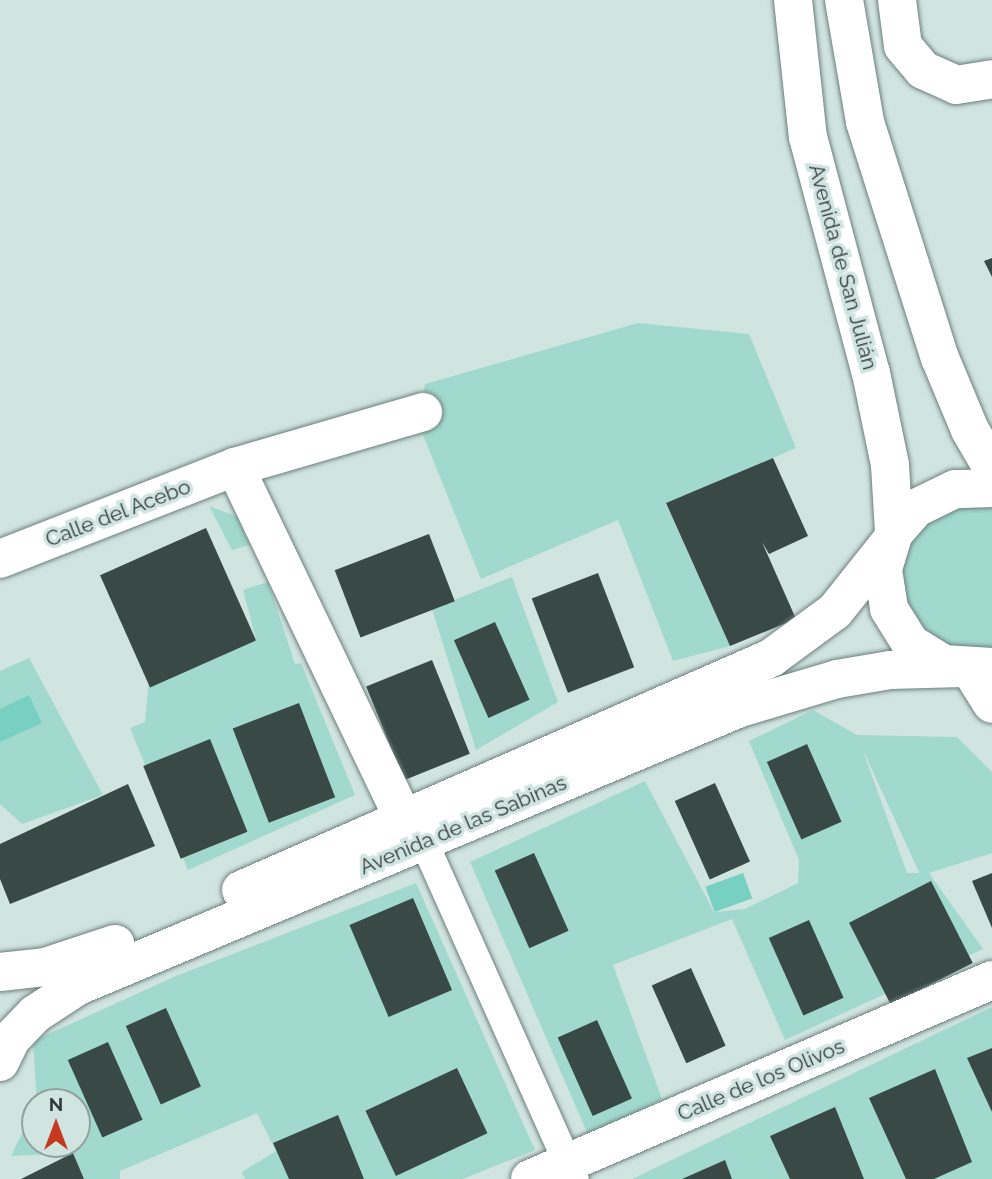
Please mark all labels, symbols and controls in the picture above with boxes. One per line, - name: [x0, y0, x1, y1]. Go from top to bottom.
- street label: Avenida de San Julián: [803, 161, 883, 373]
- street label: Calle del Acebo: [41, 474, 195, 552]
- street label: Avenida de las Sabinas: [356, 770, 570, 880]
- street label: Calle de los Olivos: [674, 1033, 848, 1127]
- north arrow: [21, 1088, 91, 1158]
- text: N: [49, 1093, 63, 1115]

